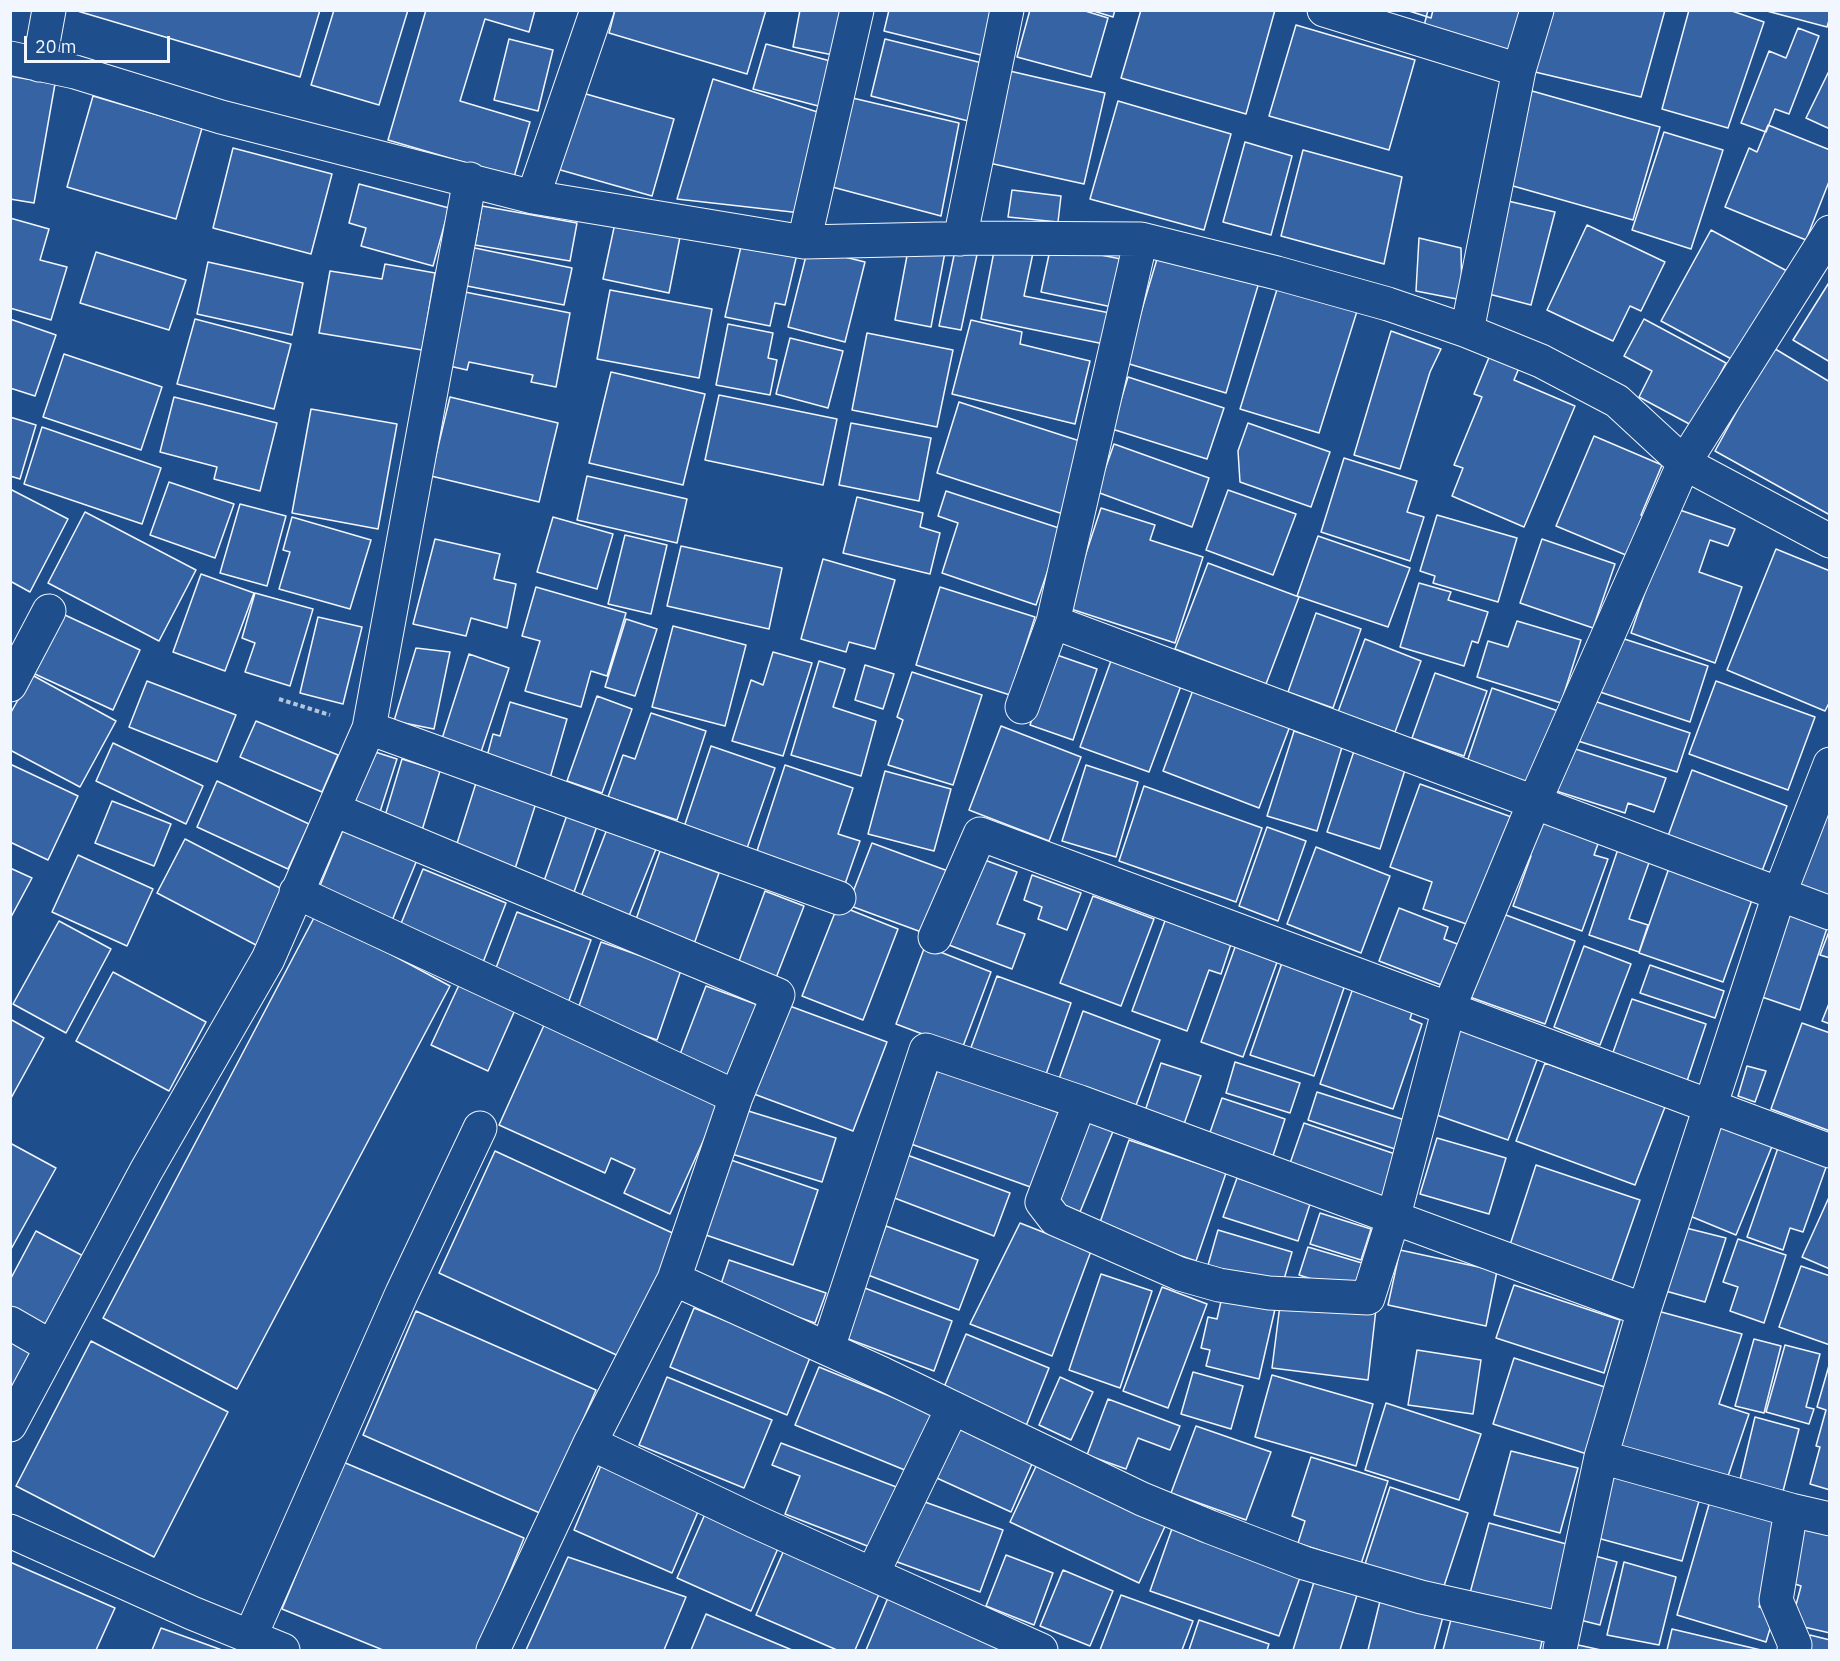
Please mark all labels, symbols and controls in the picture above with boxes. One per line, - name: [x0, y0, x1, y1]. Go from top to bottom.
- scale bar: [27, 24, 172, 62]
- text: 20 m: [35, 35, 77, 58]

